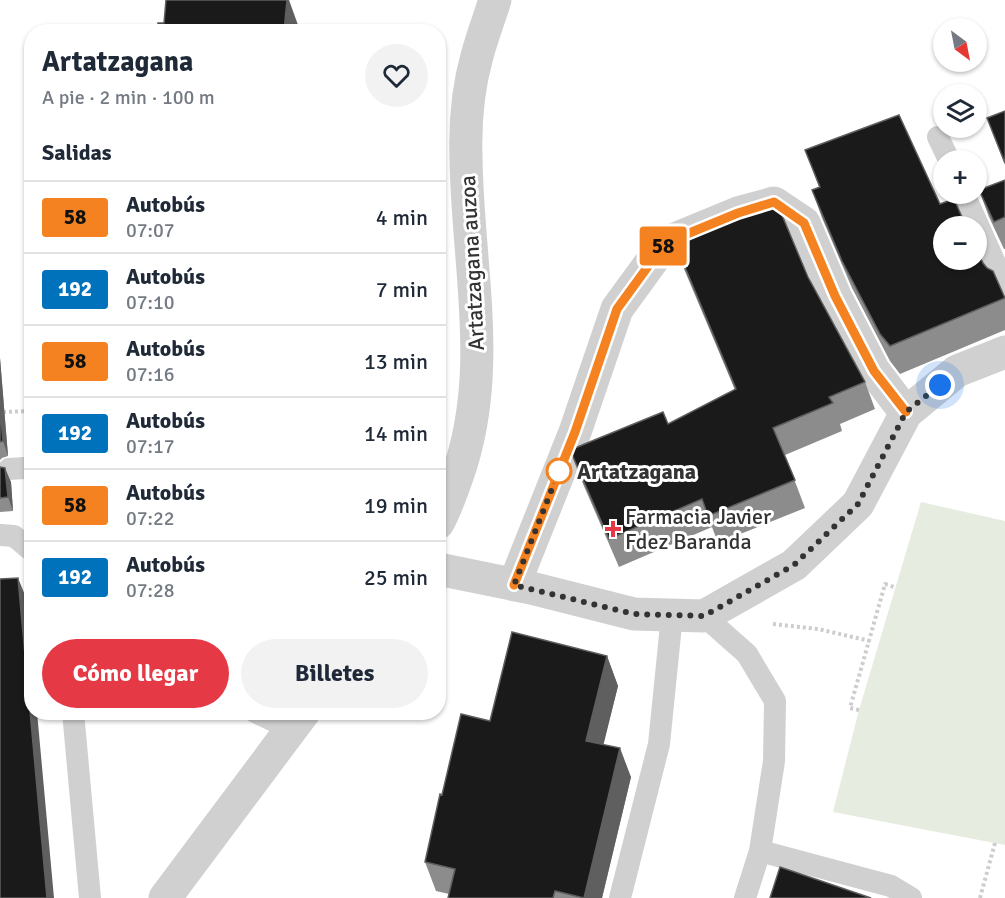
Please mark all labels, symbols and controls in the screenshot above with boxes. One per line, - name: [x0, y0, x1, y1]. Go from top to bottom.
- north arrow: [933, 18, 987, 72]
- map controls: [933, 18, 987, 270]
- button: heart: [365, 44, 428, 107]
- text: Artatzagana: [42, 45, 193, 79]
- button: layers: [933, 84, 987, 138]
- text: A pie · 2 min · 100 m: [42, 85, 215, 110]
- text: Salidas: [42, 139, 112, 166]
- button: +: [933, 150, 987, 204]
- street label: Artatzagana auzoa: [454, 175, 490, 351]
- text: Autobús: [126, 191, 205, 218]
- text: 58: [64, 204, 86, 230]
- text: 4 min: [376, 204, 428, 231]
- button: −: [933, 216, 987, 270]
- text: 07:07: [126, 218, 175, 243]
- line badge: 58: [636, 226, 690, 266]
- text: 58: [652, 233, 674, 259]
- text: Autobús: [126, 263, 205, 290]
- text: 192: [58, 276, 92, 302]
- text: 7 min: [376, 276, 428, 303]
- text: 07:10: [126, 290, 175, 315]
- text: Autobús: [126, 335, 205, 362]
- text: 58: [64, 348, 86, 374]
- text: 13 min: [364, 348, 428, 375]
- text: 07:16: [126, 362, 175, 387]
- your location: [925, 370, 955, 400]
- text: Autobús: [126, 407, 205, 434]
- text: 192: [58, 420, 92, 446]
- text: 14 min: [364, 420, 428, 447]
- text: 07:17: [126, 434, 175, 459]
- marker: Artatzagana: [546, 458, 572, 484]
- place label: Artatzagana: [577, 458, 696, 485]
- text: Autobús: [126, 479, 205, 506]
- text: 58: [64, 492, 86, 518]
- text: 19 min: [364, 492, 428, 519]
- place label: Farmacia Javier Fdez Baranda: [625, 503, 771, 555]
- text: 07:22: [126, 506, 175, 531]
- marker: Farmacia Javier Fdez Baranda: [606, 522, 620, 536]
- text: Autobús: [126, 551, 205, 578]
- text: 192: [58, 564, 92, 590]
- text: 25 min: [364, 564, 428, 591]
- text: 07:28: [126, 578, 175, 603]
- button: Cómo llegar: [42, 639, 229, 708]
- button: Billetes: [241, 639, 428, 708]

